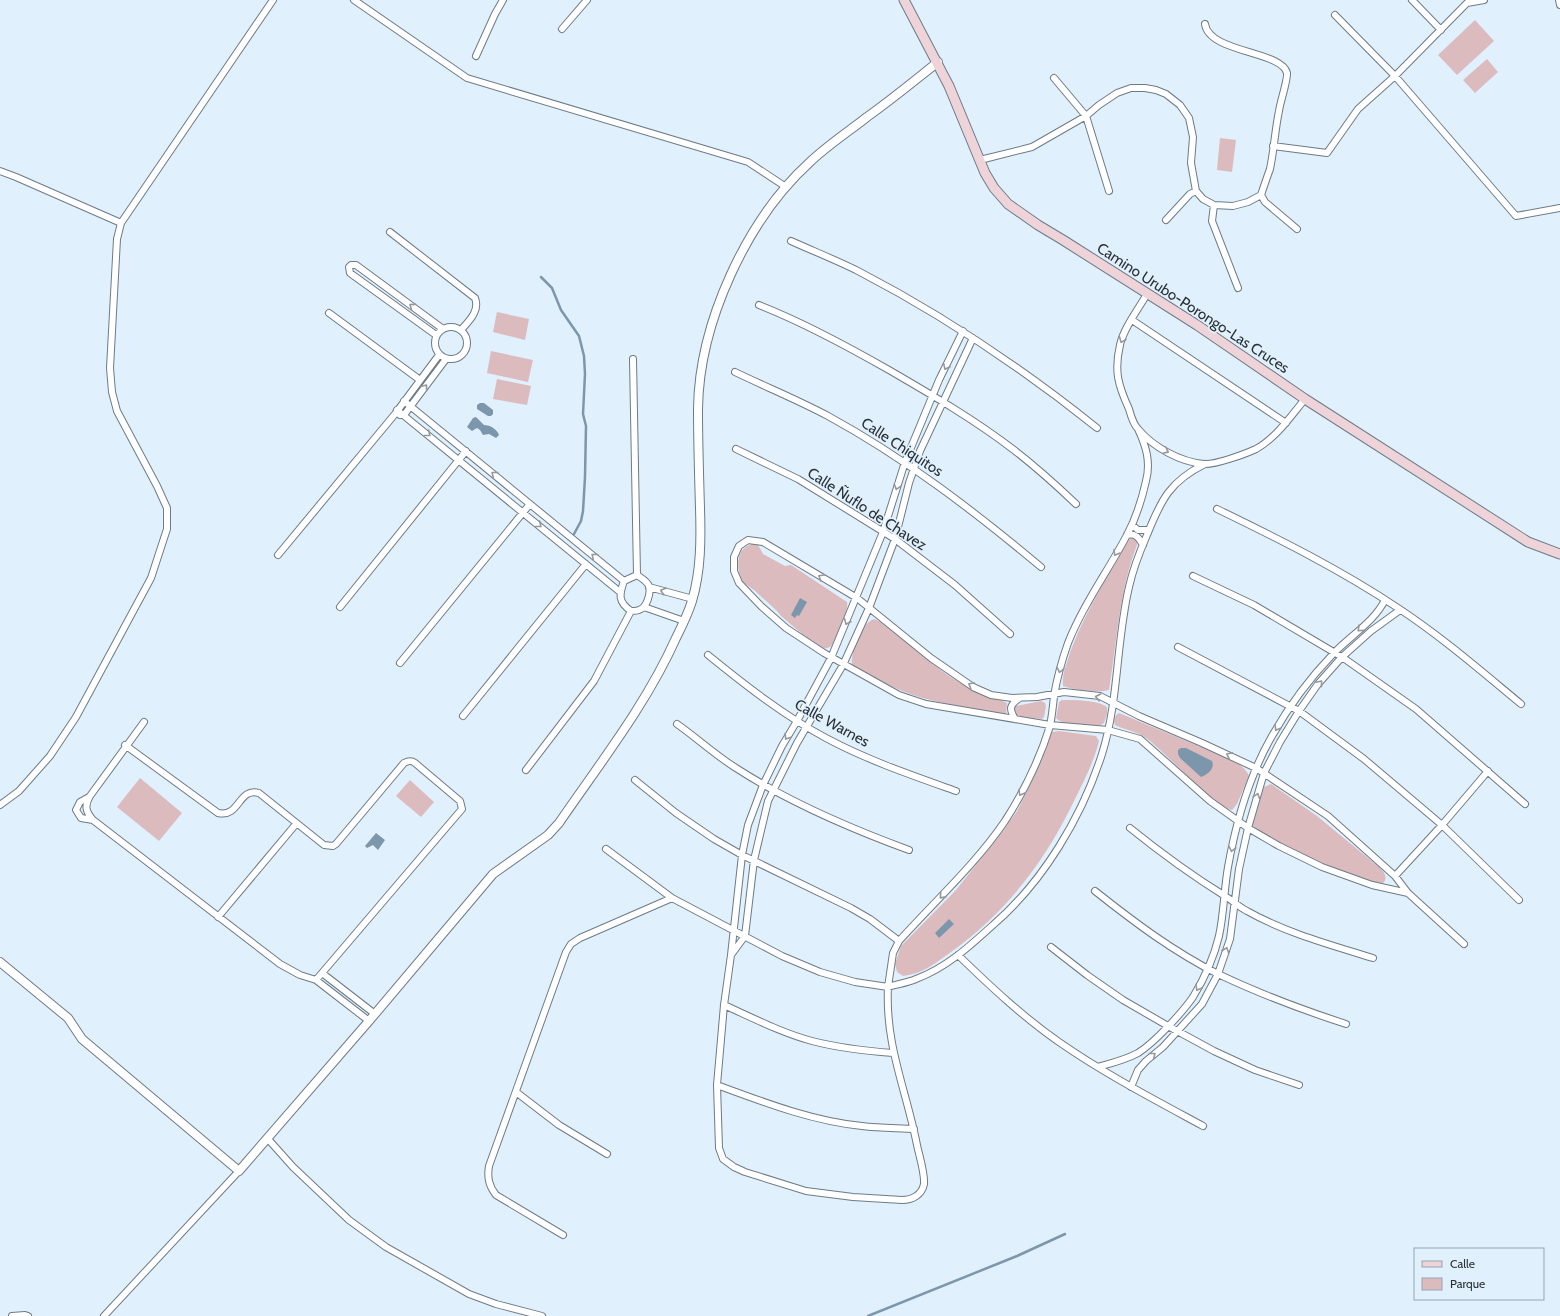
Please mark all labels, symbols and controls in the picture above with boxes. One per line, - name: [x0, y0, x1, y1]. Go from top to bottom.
- street label: Camino Urubo-Porongo-Las Cruces: [1094, 239, 1292, 377]
- one-way arrow: [409, 304, 416, 311]
- one-way arrow: [1119, 336, 1127, 344]
- one-way arrow: [943, 362, 951, 370]
- one-way arrow: [420, 384, 427, 391]
- street label: Calle Chiquitos: [858, 414, 946, 480]
- one-way arrow: [423, 429, 430, 436]
- one-way arrow: [1162, 446, 1170, 454]
- street label: Calle Ñuflo de Chavez: [804, 464, 930, 554]
- one-way arrow: [491, 471, 498, 478]
- one-way arrow: [893, 483, 902, 490]
- one-way arrow: [534, 521, 542, 528]
- one-way arrow: [1114, 549, 1121, 556]
- one-way arrow: [591, 554, 599, 561]
- one-way arrow: [818, 574, 825, 581]
- one-way arrow: [660, 587, 667, 596]
- one-way arrow: [844, 617, 852, 625]
- one-way arrow: [1357, 624, 1365, 632]
- one-way arrow: [1057, 667, 1065, 673]
- one-way arrow: [1315, 680, 1322, 688]
- one-way arrow: [968, 683, 975, 690]
- one-way arrow: [1095, 693, 1102, 702]
- street label: Calle Warnes: [792, 695, 872, 751]
- one-way arrow: [1274, 724, 1281, 731]
- one-way arrow: [785, 733, 792, 740]
- one-way arrow: [1226, 752, 1234, 760]
- one-way arrow: [1018, 789, 1025, 796]
- one-way arrow: [1252, 793, 1261, 800]
- one-way arrow: [1228, 846, 1236, 852]
- one-way arrow: [940, 891, 947, 899]
- one-way arrow: [1221, 947, 1230, 954]
- one-way arrow: [1195, 984, 1202, 991]
- one-way arrow: [1148, 1053, 1155, 1060]
- legend: [1414, 1248, 1544, 1300]
- text: Calle: [1450, 1256, 1475, 1271]
- text: Parque: [1450, 1276, 1485, 1291]

